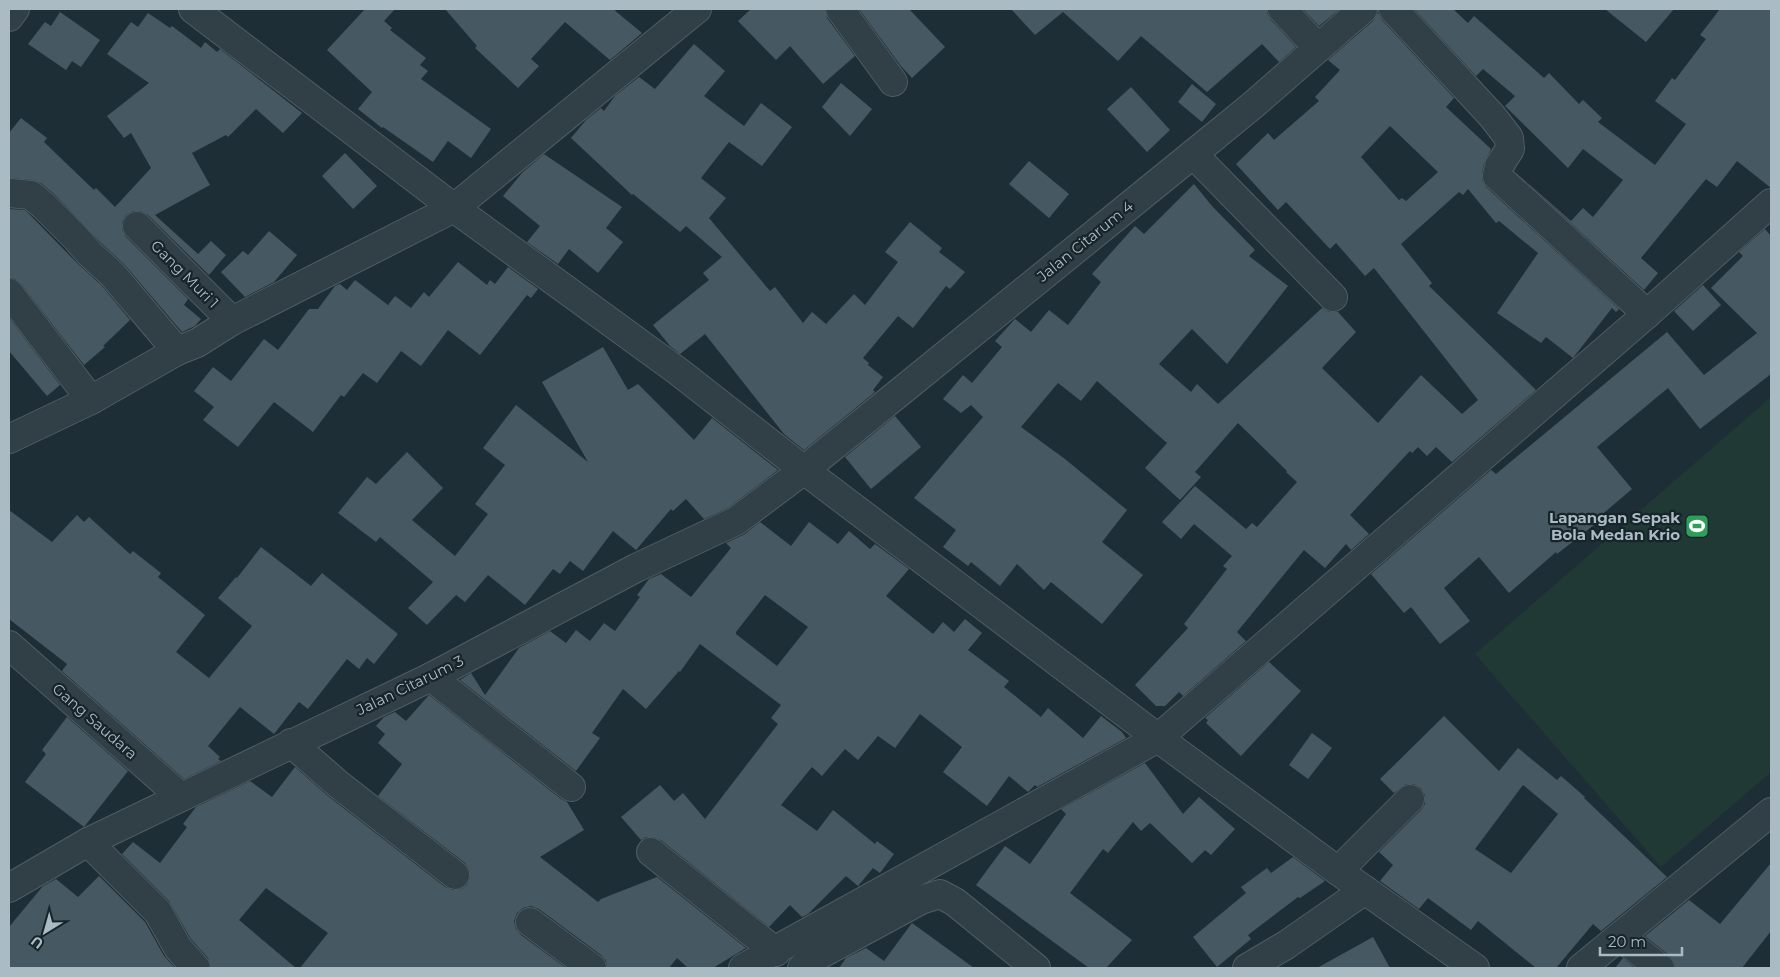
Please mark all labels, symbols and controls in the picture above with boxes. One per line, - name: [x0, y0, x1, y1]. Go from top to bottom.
- street label: Jalan Citarum 4: [1032, 196, 1137, 286]
- street label: Gang Muri 1: [147, 236, 223, 312]
- place label: Lapangan Sepak Bola Medan Krio: [1549, 508, 1680, 544]
- sports icon: Lapangan Sepak Bola Medan Krio: [1684, 513, 1710, 539]
- street label: Jalan Citarum 3: [352, 651, 467, 720]
- street label: Gang Saudara: [49, 679, 141, 763]
- north arrow: [20, 907, 70, 957]
- scale bar: [1600, 924, 1682, 956]
- text: U: [27, 932, 47, 953]
- text: 20 m: [1608, 932, 1646, 951]

